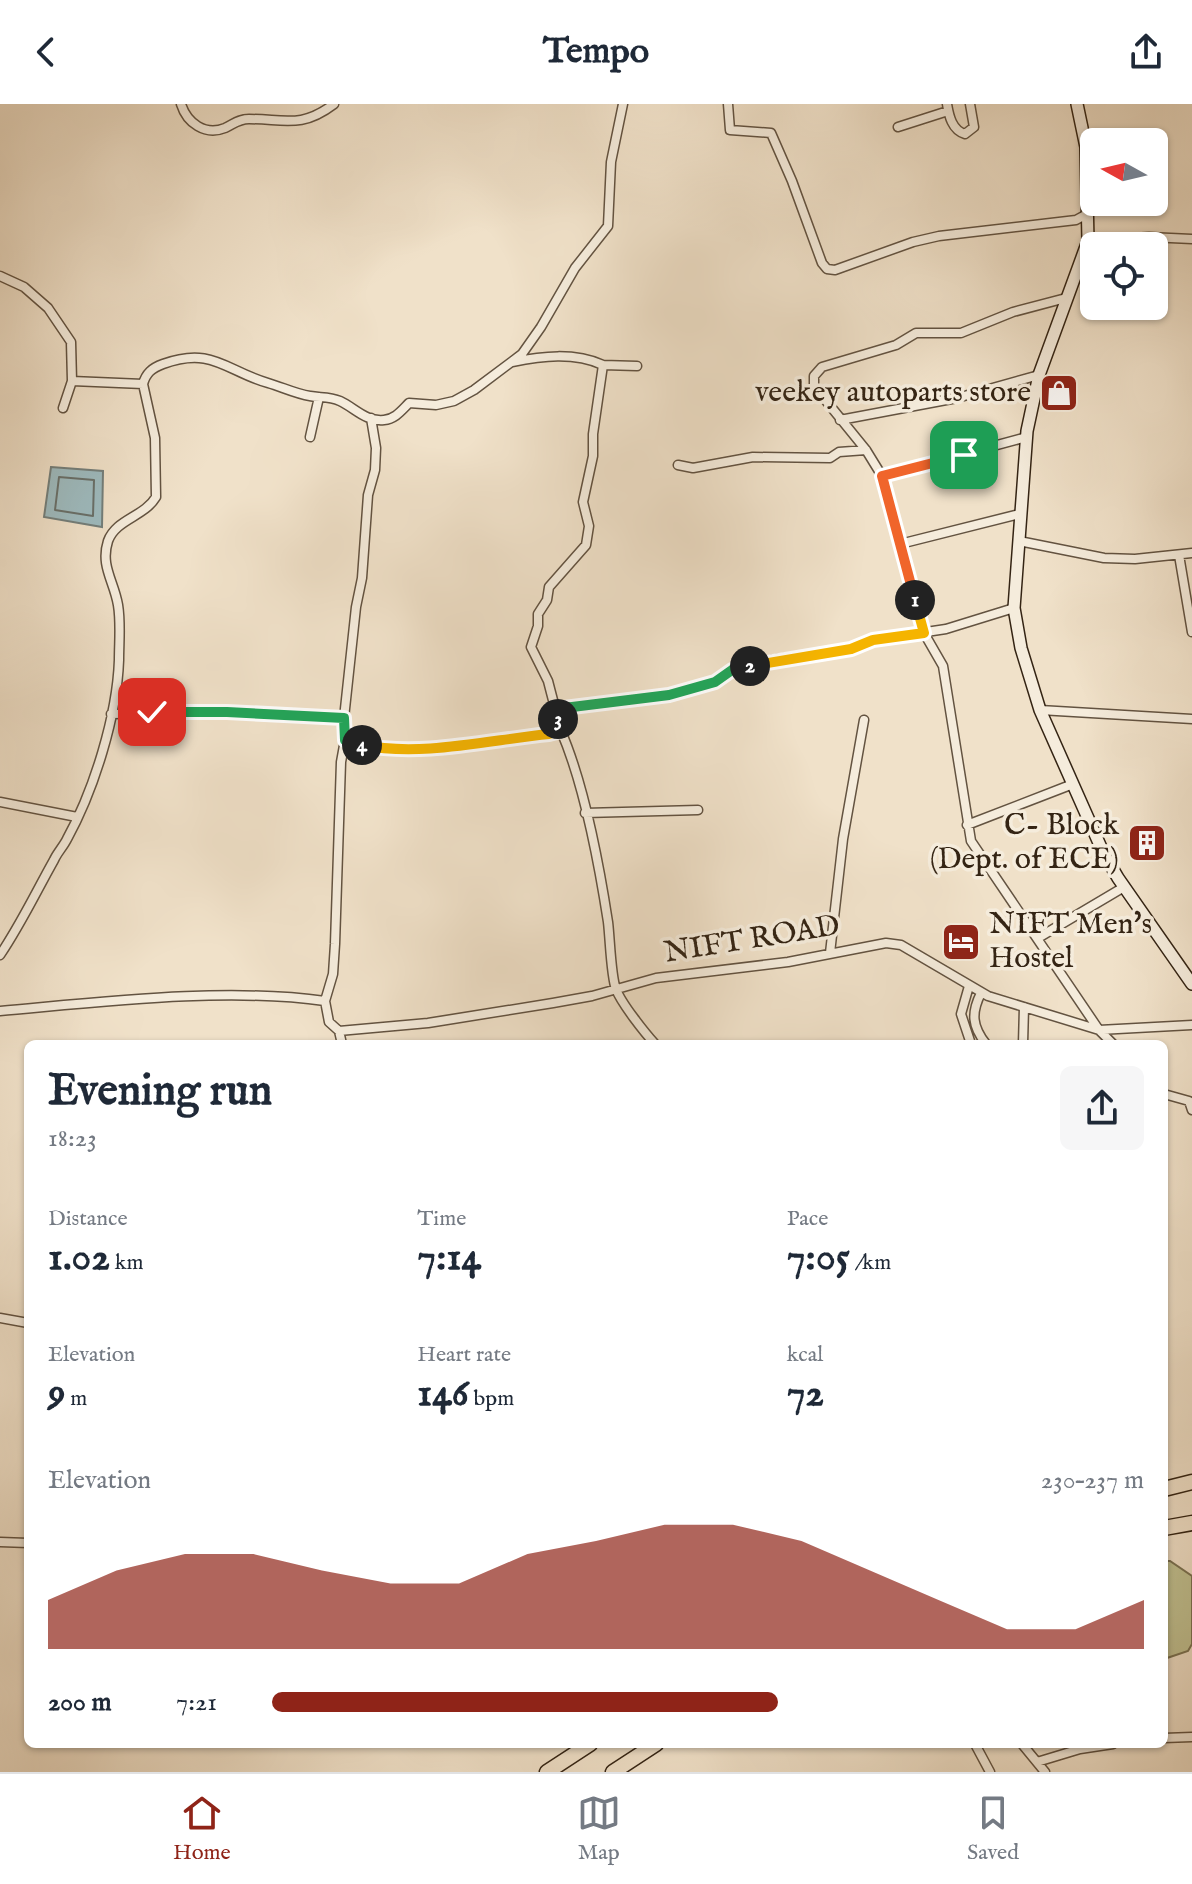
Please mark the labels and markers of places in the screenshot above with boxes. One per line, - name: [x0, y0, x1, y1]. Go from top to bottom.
- shop icon: veekey autoparts store: [1038, 372, 1080, 414]
- place label: veekey autoparts store: [755, 374, 1031, 412]
- pin: [930, 421, 998, 489]
- pin: 1: [895, 580, 935, 620]
- pin: 2: [730, 646, 770, 686]
- pin: [118, 678, 186, 746]
- pin: 3: [538, 699, 578, 739]
- pin: 4: [342, 725, 382, 765]
- place label: C- Block (Dept. of ECE): [930, 807, 1120, 879]
- building icon: C- Block (Dept. of ECE): [1126, 822, 1168, 864]
- place label: NIFT Men's Hostel: [989, 906, 1152, 978]
- hotel icon: NIFT Men's Hostel: [940, 921, 982, 963]

